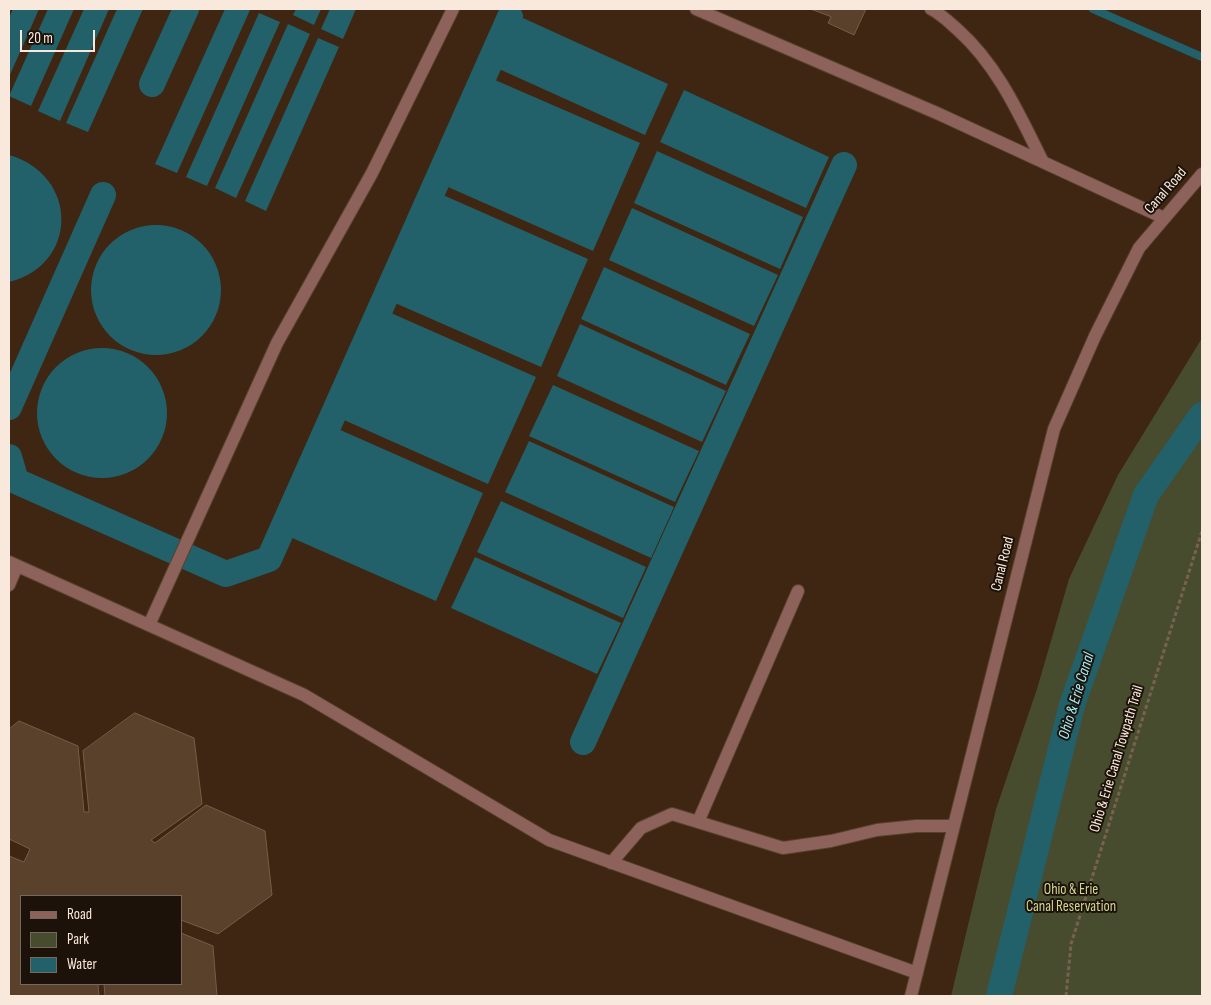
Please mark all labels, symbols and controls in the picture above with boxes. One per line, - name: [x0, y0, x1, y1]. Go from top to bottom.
- scale bar: [22, 20, 98, 52]
- text: 20 m: [28, 29, 53, 48]
- street label: Canal Road: [1141, 164, 1191, 218]
- street label: Canal Road: [988, 535, 1018, 593]
- water label: Ohio & Erie Canal: [1055, 650, 1099, 742]
- street label: Ohio & Erie Canal Towpath Trail: [1086, 683, 1148, 835]
- park label: Ohio & Erie Canal Reservation: [1026, 881, 1116, 916]
- legend: [20, 895, 182, 985]
- text: Road: [67, 905, 92, 924]
- text: Park: [67, 930, 89, 949]
- text: Water: [67, 955, 97, 974]

